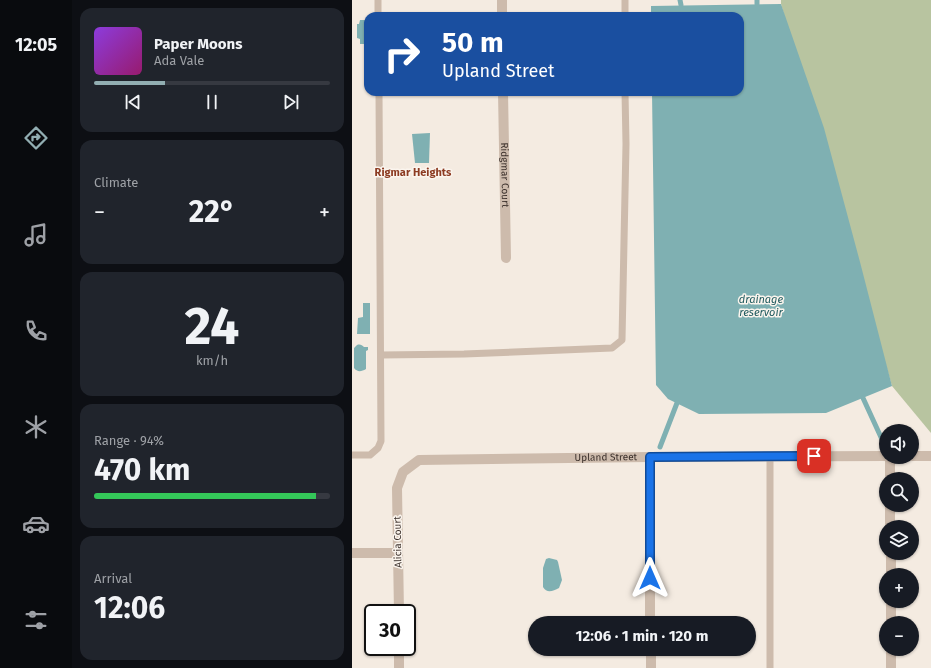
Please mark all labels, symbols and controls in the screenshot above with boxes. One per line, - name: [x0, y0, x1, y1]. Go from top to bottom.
- text: 50 m: [442, 26, 504, 59]
- icon: right: [376, 28, 428, 80]
- text: 12:05: [15, 34, 57, 56]
- text: Paper Moons: [154, 35, 242, 53]
- text: Ada Vale: [154, 53, 204, 68]
- text: Upland Street: [442, 60, 555, 82]
- icon: previous: [122, 91, 144, 113]
- icon: pause: [201, 91, 223, 113]
- icon: next: [280, 91, 302, 113]
- icon: directions: [22, 124, 50, 152]
- street label: Ridgmar Court: [498, 142, 511, 208]
- district label: Rigmar Heights: [375, 166, 452, 179]
- text: Climate: [94, 175, 138, 190]
- text: 22°: [189, 194, 235, 230]
- text: −: [94, 199, 105, 226]
- text: +: [319, 199, 330, 226]
- icon: music: [22, 221, 50, 249]
- water label: drainage reservoir: [739, 293, 784, 319]
- text: 24: [185, 295, 239, 358]
- icon: phone: [22, 317, 50, 345]
- text: km/h: [196, 353, 228, 368]
- icon: climate: [22, 413, 50, 441]
- map controls: [879, 424, 919, 656]
- button: sound: [879, 424, 919, 464]
- text: Range · 94%: [94, 433, 164, 448]
- pin: [797, 439, 831, 473]
- icon: arrive: [803, 445, 825, 467]
- street label: Upland Street: [575, 451, 638, 464]
- text: 470 km: [94, 452, 190, 488]
- button: search: [879, 472, 919, 512]
- icon: car: [22, 510, 50, 538]
- street label: Alicia Court: [392, 516, 404, 568]
- button: layers: [879, 520, 919, 560]
- position arrow: [629, 557, 671, 599]
- button: +: [879, 568, 919, 608]
- text: Arrival: [94, 571, 132, 586]
- text: 12:06: [94, 590, 165, 626]
- speed limit sign: 30: [364, 604, 416, 656]
- icon: filters: [22, 606, 50, 634]
- button: −: [879, 616, 919, 656]
- text: 12:06 · 1 min · 120 m: [576, 627, 708, 645]

